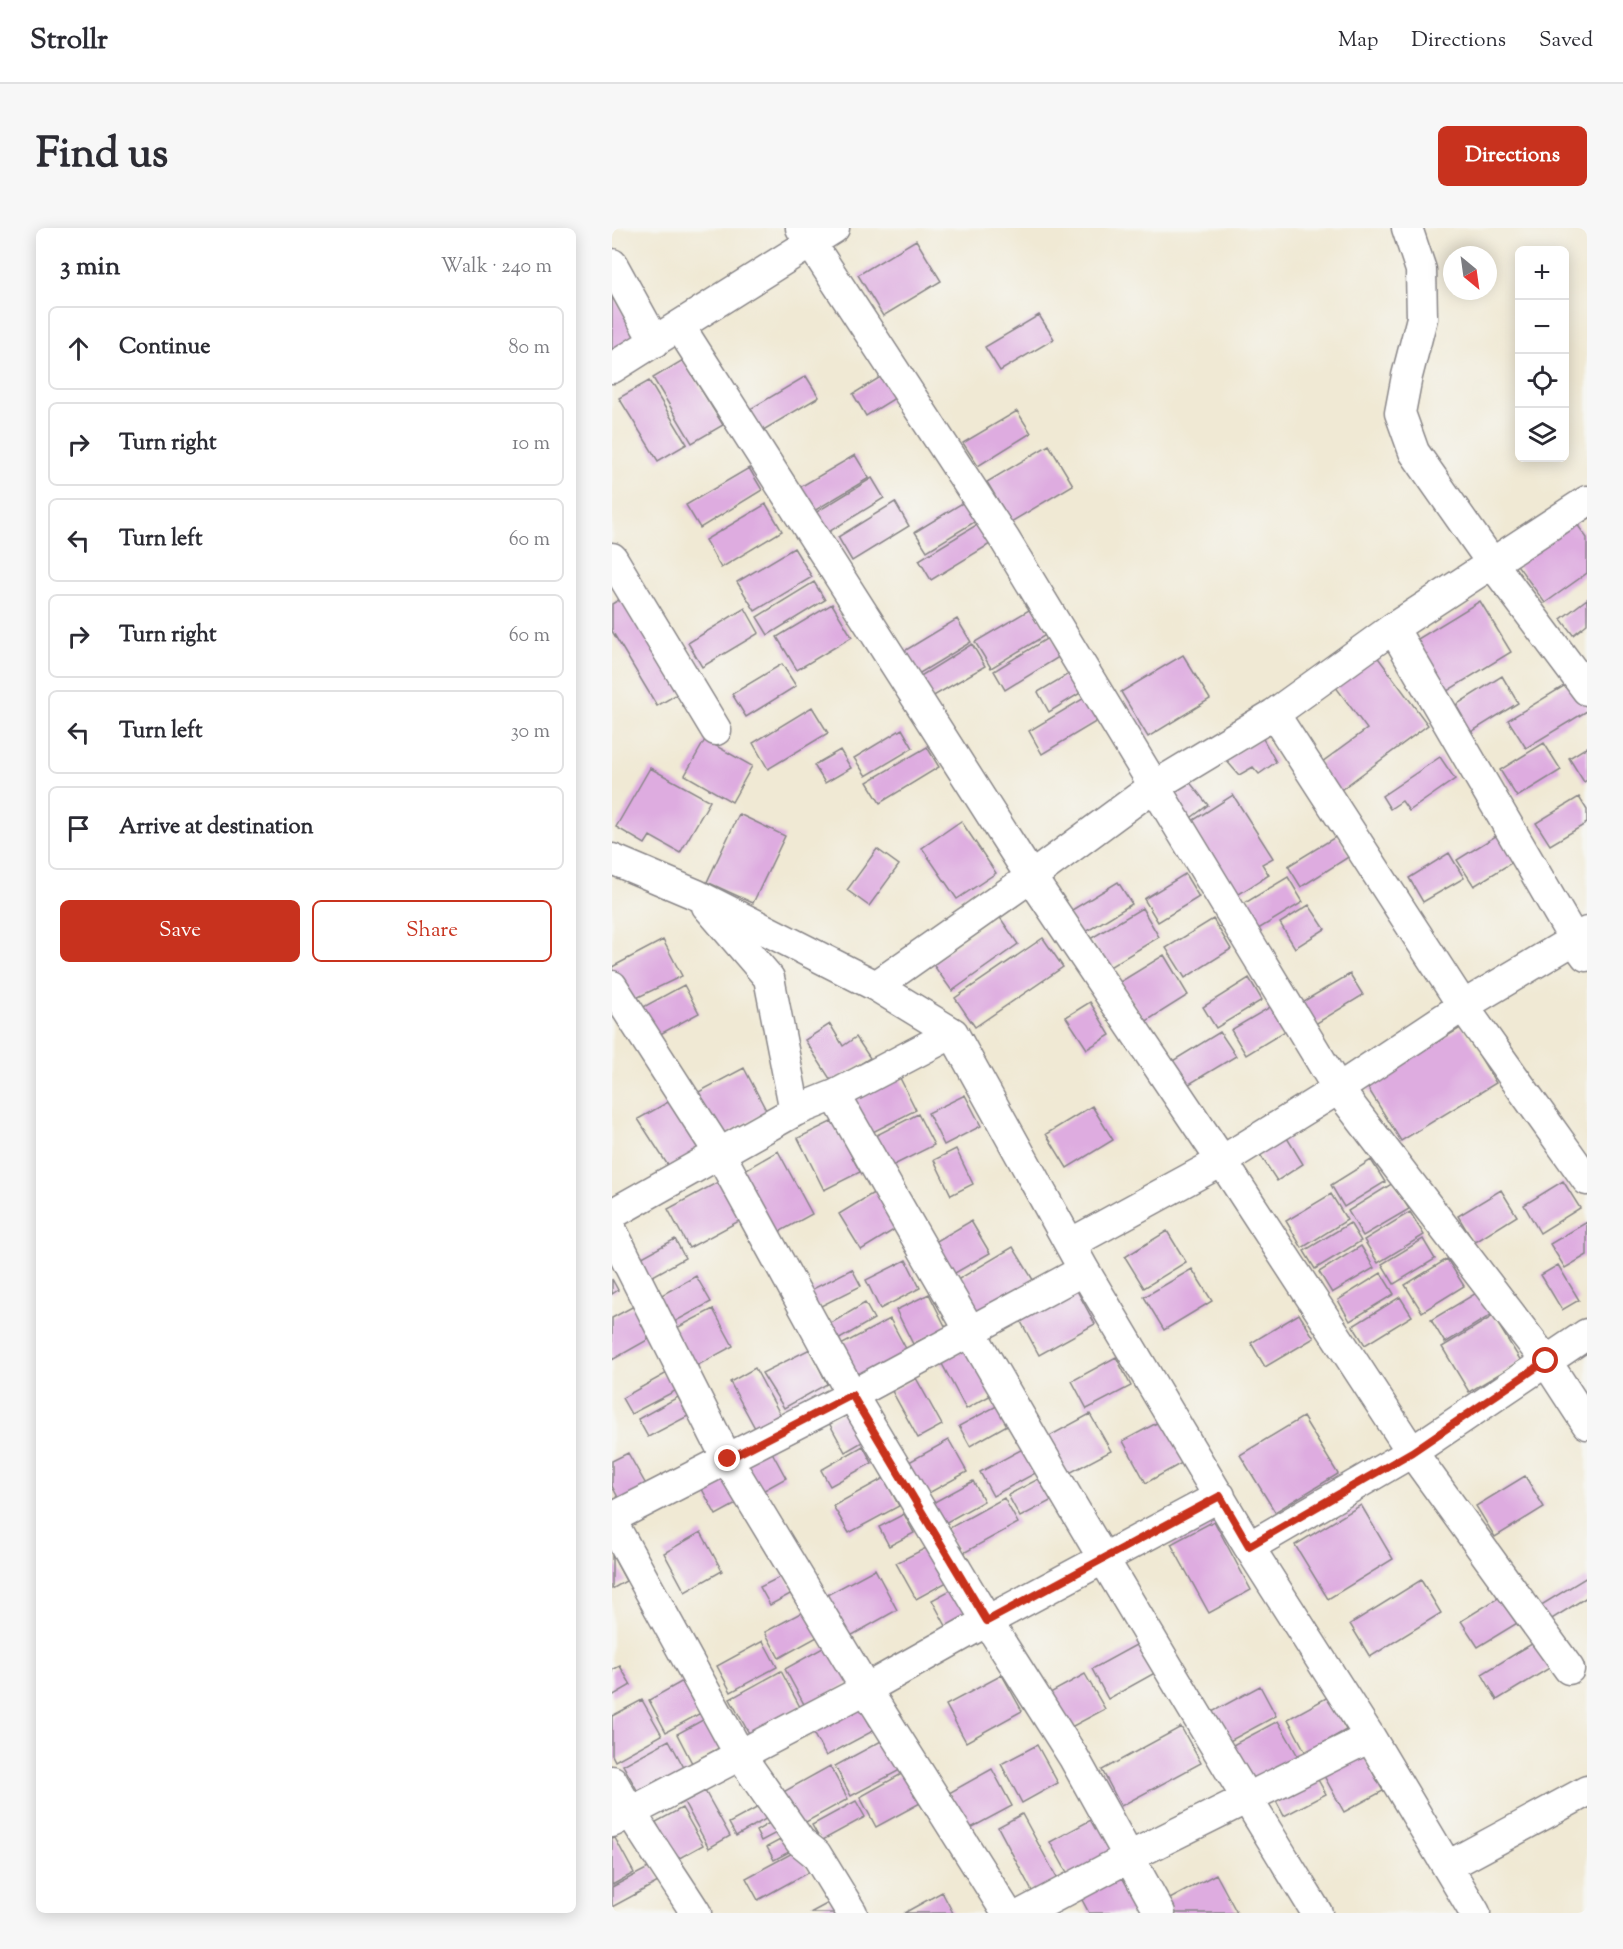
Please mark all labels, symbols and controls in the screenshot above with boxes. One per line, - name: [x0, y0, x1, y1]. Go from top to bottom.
- text: Strollr: [30, 21, 108, 61]
- text: Map: [1338, 26, 1378, 56]
- text: Directions: [1411, 26, 1506, 56]
- text: Saved: [1539, 26, 1593, 56]
- text: Find us: [36, 126, 168, 186]
- button: Directions: [1438, 126, 1587, 186]
- north arrow: [1443, 246, 1497, 300]
- map controls: [1515, 246, 1569, 462]
- button: +: [1515, 246, 1569, 300]
- text: 3 min: [60, 249, 120, 286]
- text: Walk · 240 m: [441, 253, 552, 282]
- button: −: [1515, 300, 1569, 354]
- icon: ahead: [62, 332, 95, 365]
- text: Continue: [119, 332, 210, 364]
- text: 80 m: [509, 334, 550, 363]
- button: locate: [1515, 354, 1569, 408]
- button: layers: [1515, 408, 1569, 462]
- icon: right: [62, 428, 95, 461]
- text: Turn right: [119, 428, 216, 460]
- text: 10 m: [512, 430, 550, 459]
- icon: left: [62, 524, 95, 557]
- text: Turn left: [119, 524, 202, 556]
- text: 60 m: [509, 526, 550, 555]
- icon: right: [62, 620, 95, 653]
- text: Turn right: [119, 620, 216, 652]
- text: 60 m: [509, 622, 550, 651]
- icon: left: [62, 716, 95, 749]
- text: Turn left: [119, 716, 202, 748]
- text: 30 m: [511, 718, 550, 747]
- icon: arrive: [62, 812, 95, 845]
- text: Arrive at destination: [119, 812, 314, 844]
- button: Save: [60, 900, 300, 962]
- button: Share: [312, 900, 552, 962]
- route start: [1532, 1347, 1558, 1373]
- route end: [714, 1445, 740, 1471]

